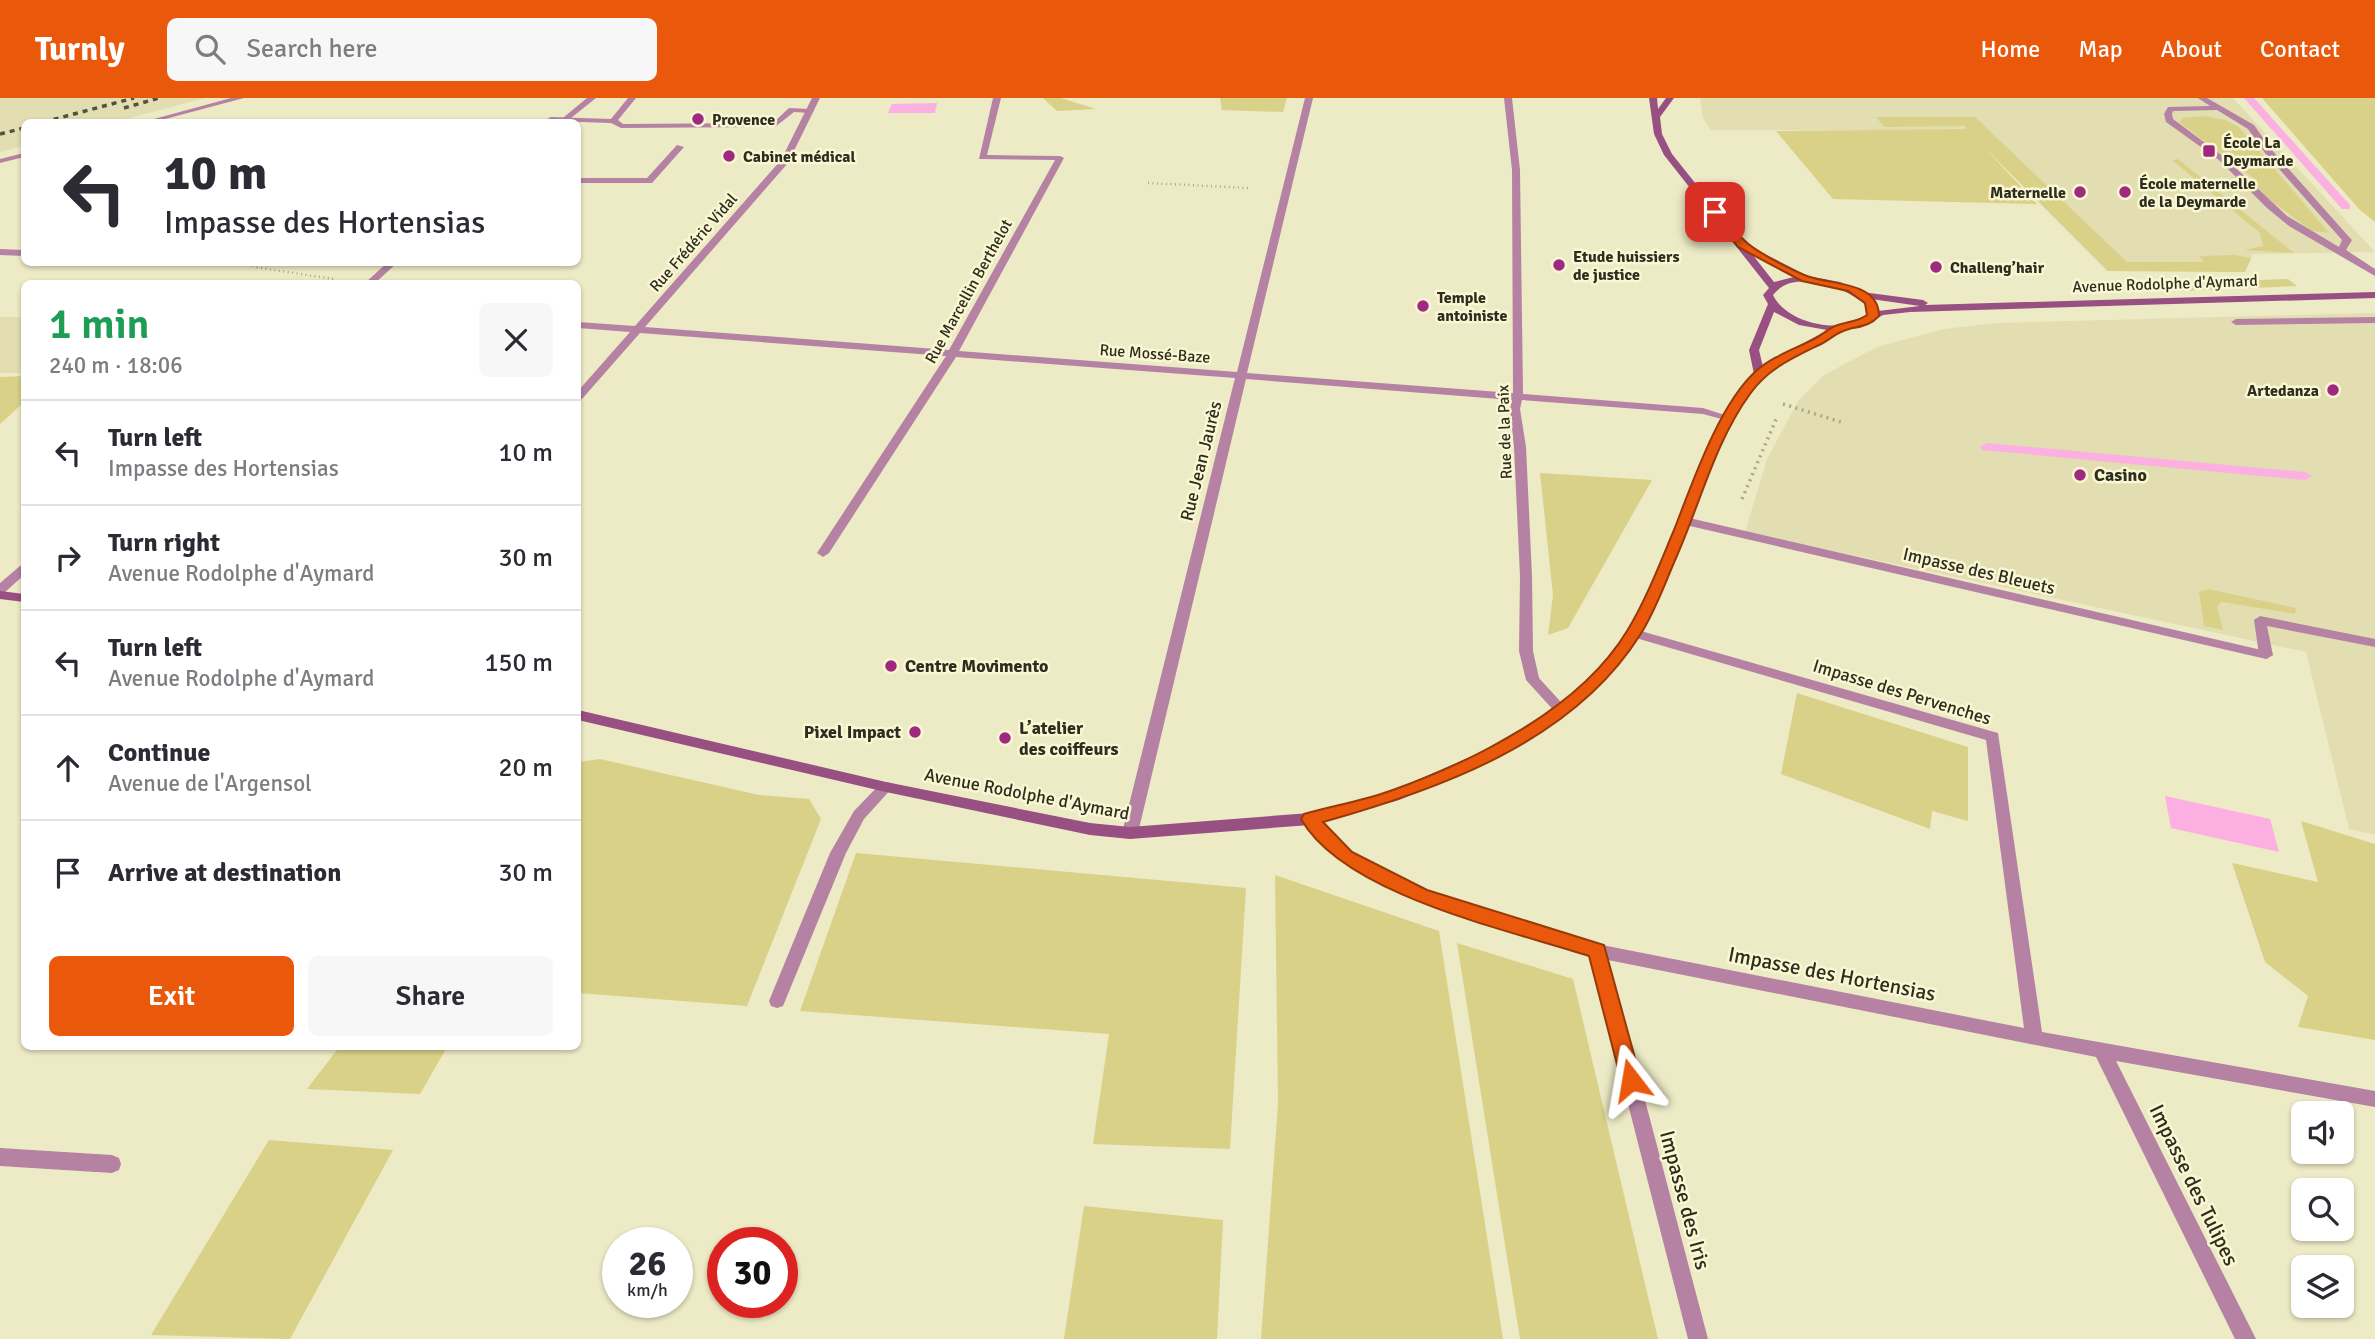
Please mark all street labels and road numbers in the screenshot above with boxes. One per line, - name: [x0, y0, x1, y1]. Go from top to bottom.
- street label: Rue Frédéric Vidal: [646, 189, 742, 296]
- street label: Rue Marcellin Berthelot: [921, 216, 1017, 367]
- street label: Avenue Rodolphe d'Aymard: [2072, 271, 2258, 297]
- street label: Rue Mossé-Baze: [1099, 340, 1211, 368]
- street label: Rue de la Paix: [1493, 384, 1517, 479]
- street label: Rue Jean Jaurès: [1175, 399, 1227, 523]
- street label: Impasse des Bleuets: [1901, 543, 2057, 599]
- street label: Impasse des Pervenches: [1810, 654, 1994, 730]
- street label: Avenue Rodolphe d'Aymard: [923, 763, 1131, 825]
- street label: Impasse des Hortensias: [1726, 941, 1938, 1007]
- street label: Impasse des Tulipes: [2144, 1100, 2244, 1270]
- street label: Impasse des Iris: [1654, 1128, 1716, 1272]

